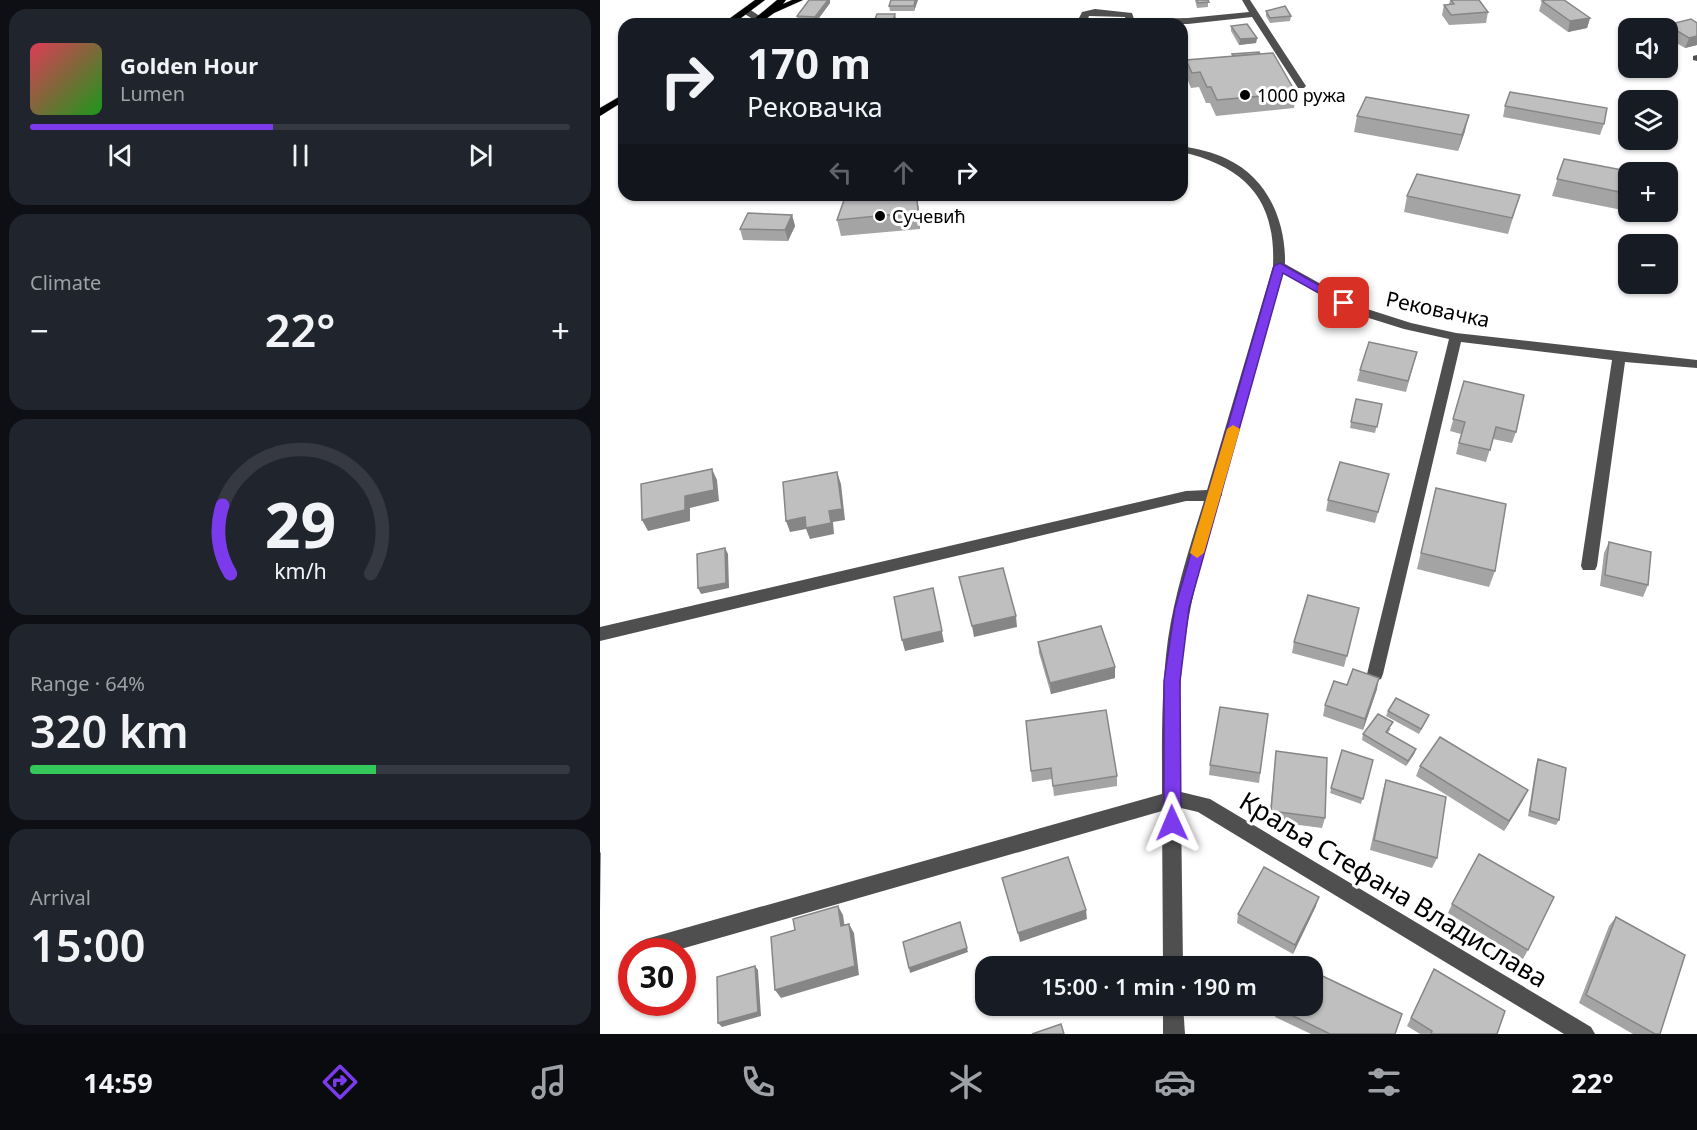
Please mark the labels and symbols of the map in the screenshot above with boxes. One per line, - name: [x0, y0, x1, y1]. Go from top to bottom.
- place label: 1000 ружа: [1257, 83, 1346, 107]
- marker: 1000 ружа: [1238, 88, 1252, 102]
- place label: Сучевић: [892, 204, 966, 228]
- marker: Сучевић: [873, 209, 887, 223]
- pin: [1318, 277, 1369, 328]
- street label: Рековачка: [1383, 284, 1493, 334]
- street label: Краља Стефана Владислава: [1233, 782, 1555, 996]
- position arrow: [1140, 791, 1204, 855]
- speed limit sign: 30: [618, 938, 696, 1016]

